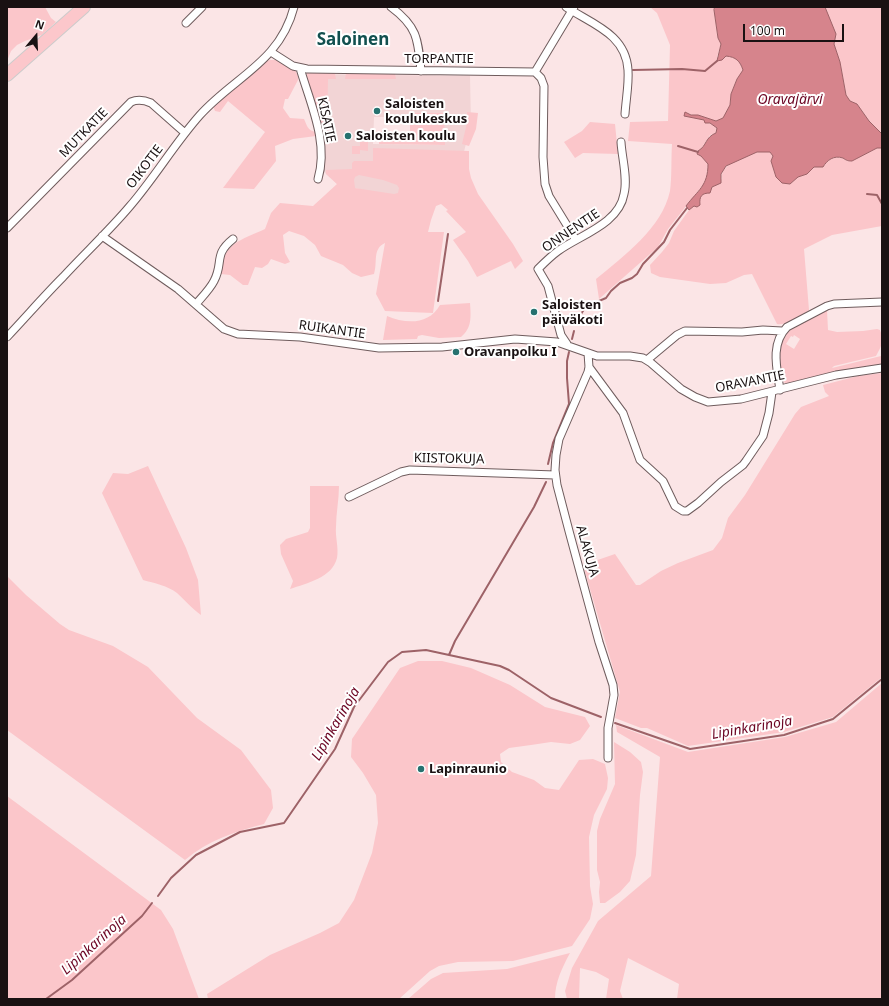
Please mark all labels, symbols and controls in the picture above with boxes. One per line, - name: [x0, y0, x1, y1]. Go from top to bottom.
- north arrow: [16, 16, 56, 56]
- text: N: [33, 16, 47, 33]
- scale bar: [745, 16, 846, 42]
- text: 100 m: [750, 22, 785, 39]
- district label: Saloinen: [317, 30, 389, 50]
- street label: TORPANTIE: [404, 51, 474, 67]
- water label: Oravajärvi: [757, 92, 823, 108]
- street label: KISATIE: [314, 96, 338, 144]
- place label: Saloisten koulukeskus: [385, 96, 467, 127]
- street label: MUTKATIE: [57, 105, 111, 161]
- marker: Saloisten koulukeskus: [372, 106, 382, 116]
- place label: Saloisten koulu: [356, 128, 456, 144]
- marker: Saloisten koulu: [343, 131, 353, 141]
- street label: OIKOTIE: [123, 142, 167, 192]
- street label: ONNENTIE: [539, 206, 603, 256]
- place label: Saloisten päiväkoti: [542, 297, 603, 328]
- marker: Saloisten päiväkoti: [529, 307, 539, 317]
- street label: RUIKANTIE: [298, 318, 366, 342]
- place label: Oravanpolku I: [464, 344, 556, 360]
- marker: Oravanpolku I: [451, 347, 461, 357]
- street label: ORAVANTIE: [714, 368, 786, 396]
- street label: KIISTOKUJA: [414, 451, 484, 467]
- street label: ALAKUJA: [572, 523, 602, 579]
- water label: Lipinkarinoja: [308, 684, 364, 764]
- water label: Lipinkarinoja: [710, 713, 794, 743]
- place label: Lapinraunio: [429, 761, 507, 777]
- marker: Lapinraunio: [416, 764, 426, 774]
- water label: Lipinkarinoja: [58, 911, 130, 979]

